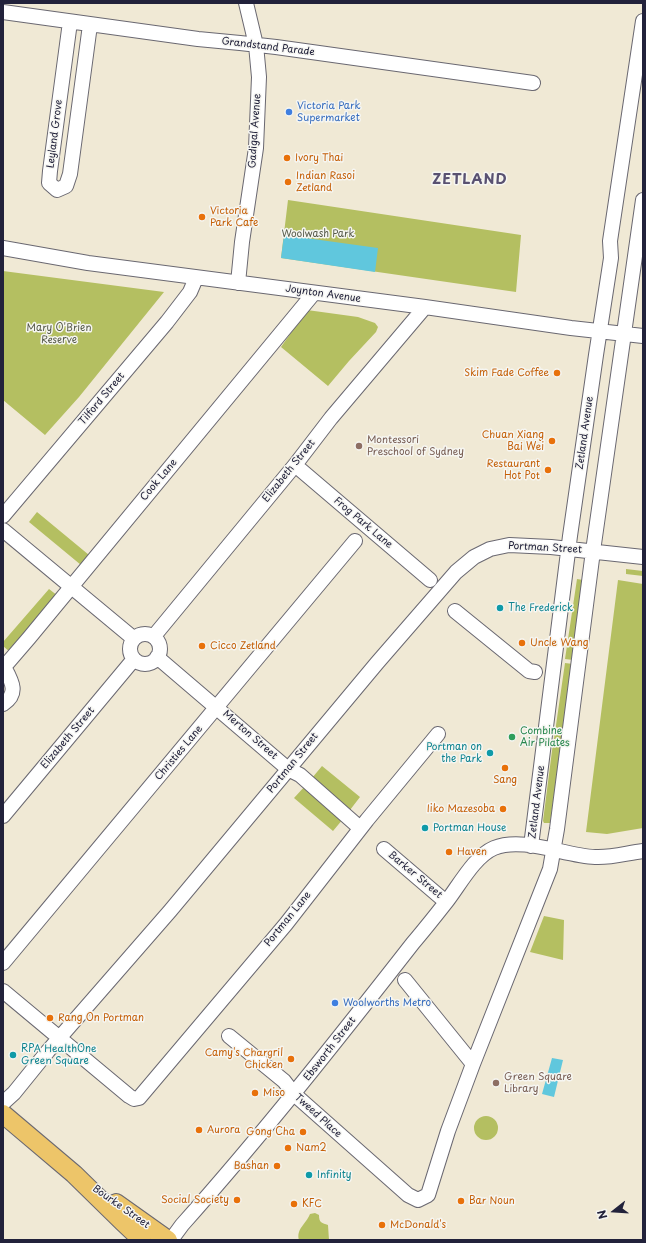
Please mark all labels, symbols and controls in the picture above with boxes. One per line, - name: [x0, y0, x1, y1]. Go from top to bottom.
- street label: Grandstand Parade: [221, 35, 315, 59]
- street label: Gadigal Avenue: [246, 93, 264, 169]
- street label: Leyland Grove: [45, 99, 65, 169]
- place label: Victoria Park Supermarket: [297, 100, 360, 124]
- marker: Victoria Park Supermarket: [284, 107, 294, 117]
- place label: Ivory Thai: [295, 152, 343, 164]
- marker: Ivory Thai: [282, 153, 292, 163]
- place label: Indian Rasoi Zetland: [296, 170, 355, 194]
- district label: ZETLAND: [433, 172, 507, 188]
- marker: Indian Rasoi Zetland: [283, 177, 293, 187]
- place label: Victoria Park Cafe: [210, 205, 258, 228]
- marker: Victoria Park Cafe: [197, 212, 207, 222]
- park label: Woolwash Park: [281, 228, 355, 240]
- street label: Joynton Avenue: [284, 283, 362, 305]
- park label: Mary O'Brien Reserve: [27, 322, 91, 346]
- place label: Skim Fade Coffee: [464, 367, 549, 379]
- marker: Skim Fade Coffee: [552, 368, 562, 378]
- street label: Tilford Street: [77, 370, 127, 428]
- street label: Zetland Avenue: [574, 396, 596, 470]
- place label: Chuan Xiang Bai Wei: [482, 429, 544, 452]
- place label: Montessori Preschool of Sydney: [367, 434, 464, 458]
- marker: Chuan Xiang Bai Wei: [547, 436, 557, 446]
- street label: Elizabeth Street: [260, 437, 318, 505]
- marker: Montessori Preschool of Sydney: [354, 441, 364, 451]
- street label: Cook Lane: [138, 457, 180, 503]
- place label: Restaurant Hot Pot: [487, 458, 540, 482]
- marker: Restaurant Hot Pot: [543, 465, 553, 475]
- street label: Frog Park Lane: [331, 495, 395, 551]
- street label: Portman Street: [508, 540, 582, 556]
- place label: The Frederick: [508, 602, 573, 614]
- marker: The Frederick: [495, 603, 505, 613]
- place label: Uncle Wang: [530, 637, 588, 649]
- marker: Uncle Wang: [517, 638, 527, 648]
- place label: Cicco Zetland: [210, 640, 276, 652]
- marker: Cicco Zetland: [197, 641, 207, 651]
- street label: Elizabeth Street: [39, 705, 97, 771]
- street label: Merton Street: [220, 708, 280, 762]
- street label: Christies Lane: [153, 723, 205, 783]
- place label: Combine Air Pilates: [520, 725, 570, 748]
- street label: Portman Street: [265, 730, 321, 796]
- marker: Combine Air Pilates: [507, 732, 517, 742]
- place label: Portman on the Park: [426, 741, 482, 764]
- marker: Portman on the Park: [485, 748, 495, 758]
- marker: Sang: [500, 763, 510, 773]
- street label: Zetland Avenue: [527, 765, 547, 839]
- place label: Sang: [493, 774, 517, 786]
- place label: Iiko Mazesoba: [427, 803, 495, 815]
- marker: Iiko Mazesoba: [498, 804, 508, 814]
- place label: Portman House: [433, 822, 507, 834]
- marker: Portman House: [420, 823, 430, 833]
- place label: Haven: [457, 846, 487, 858]
- marker: Haven: [444, 847, 454, 857]
- street label: Barker Street: [386, 849, 444, 901]
- street label: Portman Lane: [262, 889, 314, 949]
- place label: Woolworths Metro: [343, 997, 431, 1009]
- marker: Woolworths Metro: [330, 998, 340, 1008]
- place label: Rang On Portman: [58, 1012, 144, 1024]
- marker: Rang On Portman: [45, 1013, 55, 1023]
- street label: Ebsworth Street: [301, 1015, 359, 1083]
- place label: RPA HealthOne Green Square: [21, 1043, 97, 1066]
- place label: Camy's Chargril Chicken: [205, 1047, 283, 1070]
- marker: RPA HealthOne Green Square: [8, 1050, 18, 1060]
- marker: Camy's Chargril Chicken: [286, 1054, 296, 1064]
- place label: Green Square Library: [504, 1071, 572, 1094]
- marker: Green Square Library: [491, 1078, 501, 1088]
- place label: Miso: [263, 1087, 285, 1099]
- marker: Miso: [250, 1088, 260, 1098]
- street label: Tweed Place: [292, 1092, 344, 1140]
- place label: Aurora: [207, 1124, 240, 1136]
- marker: Aurora: [194, 1125, 204, 1135]
- place label: Gong Cha: [246, 1126, 295, 1138]
- marker: Gong Cha: [298, 1127, 308, 1137]
- place label: Nam2: [296, 1142, 327, 1154]
- marker: Nam2: [283, 1143, 293, 1153]
- place label: Bashan: [234, 1160, 269, 1172]
- marker: Bashan: [272, 1161, 282, 1171]
- place label: Infinity: [317, 1169, 352, 1181]
- marker: Infinity: [304, 1170, 314, 1180]
- street label: Bourke Street: [90, 1183, 152, 1231]
- north arrow: [594, 1191, 634, 1231]
- place label: Social Society: [161, 1194, 229, 1206]
- marker: Social Society: [232, 1195, 242, 1205]
- place label: Bar Noun: [469, 1195, 515, 1207]
- marker: Bar Noun: [456, 1196, 466, 1206]
- place label: KFC: [302, 1198, 322, 1210]
- marker: KFC: [289, 1199, 299, 1209]
- text: N: [593, 1208, 611, 1221]
- place label: McDonald's: [390, 1219, 446, 1231]
- marker: McDonald's: [377, 1220, 387, 1230]

